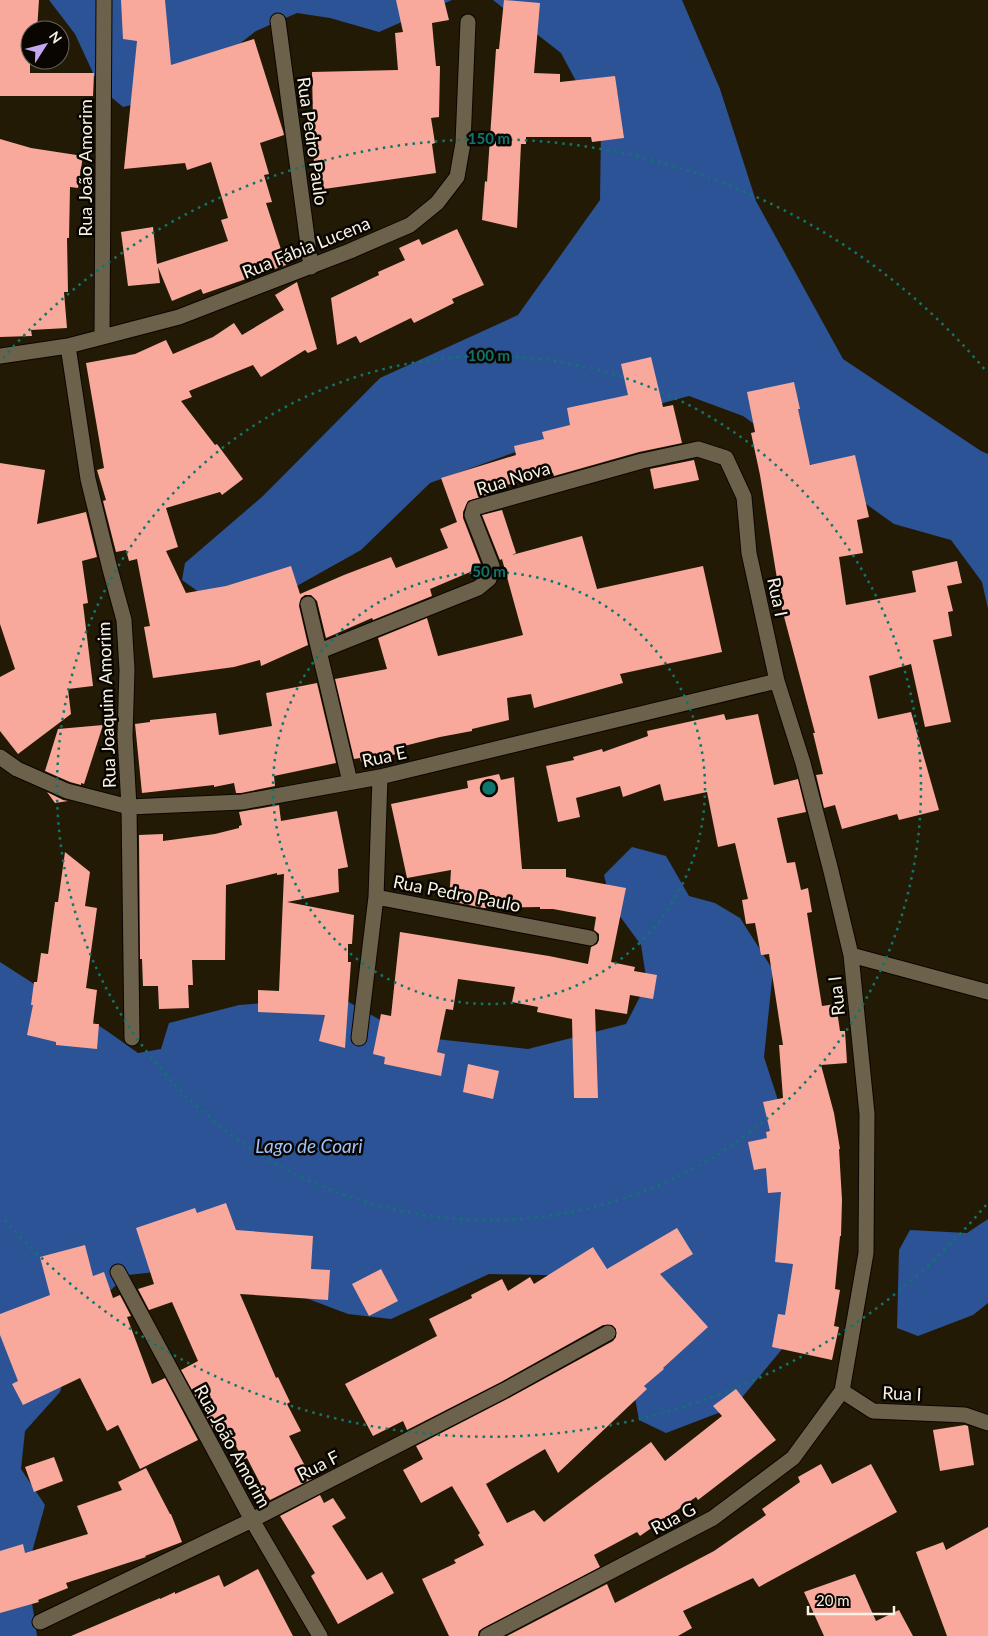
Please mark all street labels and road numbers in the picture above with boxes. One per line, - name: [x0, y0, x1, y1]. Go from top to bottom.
- street label: Rua Pedro Paulo: [293, 75, 333, 207]
- street label: Rua João Amorim: [74, 99, 96, 237]
- street label: Rua Fábia Lucena: [239, 211, 373, 283]
- street label: Rua Nova: [473, 456, 553, 500]
- street label: Rua I: [763, 575, 793, 619]
- street label: Rua Joaquim Amorim: [92, 621, 120, 789]
- street label: Rua E: [360, 741, 408, 771]
- street label: Rua Pedro Paulo: [391, 870, 523, 916]
- street label: Rua I: [823, 975, 849, 1017]
- street label: Rua João Amorim: [190, 1381, 276, 1511]
- street label: Rua I: [882, 1381, 922, 1405]
- street label: Rua F: [293, 1445, 343, 1485]
- street label: Rua G: [647, 1497, 699, 1539]

